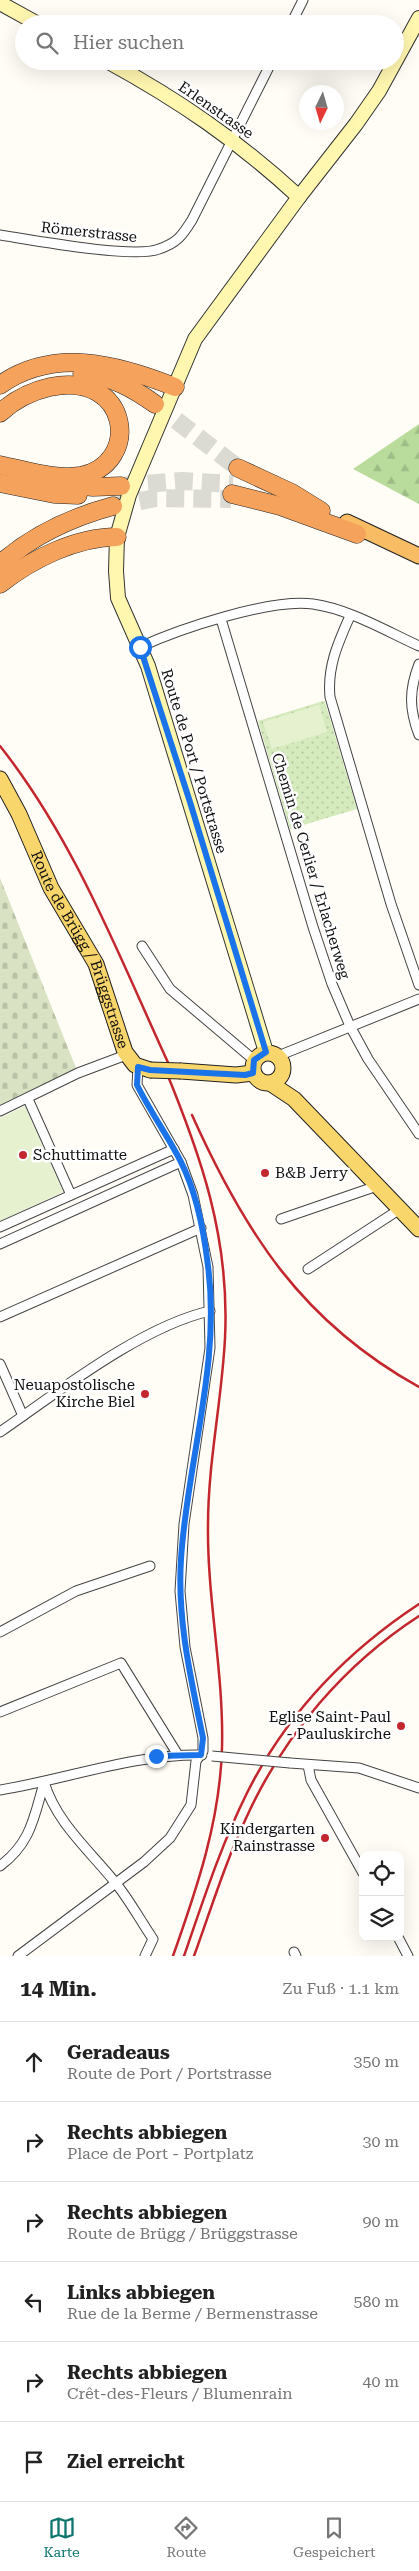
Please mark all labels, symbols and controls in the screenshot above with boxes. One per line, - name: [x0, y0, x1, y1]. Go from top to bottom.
- search box: [15, 15, 404, 70]
- icon: search: [33, 29, 61, 57]
- text: Hier suchen: [73, 31, 184, 54]
- street label: Erlenstrasse: [175, 78, 257, 142]
- north arrow: [299, 85, 344, 130]
- street label: Römerstrasse: [40, 218, 138, 246]
- route start: [129, 636, 152, 659]
- street label: Route de Port / Portstrasse: [157, 667, 231, 855]
- street label: Chemin de Cerlier / Erlacherweg: [268, 751, 354, 982]
- street label: Route de Brügg / Brüggstrasse: [27, 848, 132, 1051]
- place label: Schuttimatte: [33, 1146, 127, 1164]
- marker: Schuttimatte: [17, 1149, 29, 1161]
- place label: B&B Jerry: [275, 1164, 348, 1182]
- marker: B&B Jerry: [259, 1167, 271, 1179]
- place label: Neuapostolische Kirche Biel: [14, 1376, 135, 1411]
- marker: Neuapostolische Kirche Biel: [139, 1388, 151, 1400]
- place label: Eglise Saint-Paul - Pauluskirche: [269, 1708, 391, 1743]
- marker: Eglise Saint-Paul - Pauluskirche: [395, 1720, 407, 1732]
- route end: [145, 1745, 168, 1768]
- place label: Kindergarten Rainstrasse: [220, 1820, 315, 1855]
- marker: Kindergarten Rainstrasse: [319, 1832, 331, 1844]
- map controls: [359, 1851, 404, 1941]
- button: locate: [359, 1851, 404, 1896]
- button: layers: [359, 1896, 404, 1941]
- text: 14 Min.: [20, 1977, 97, 2001]
- text: Zu Fuß · 1.1 km: [282, 1979, 399, 1998]
- text: Geradeaus: [67, 2041, 170, 2064]
- icon: ahead: [20, 2048, 48, 2076]
- text: 350 m: [353, 2052, 399, 2071]
- text: Route de Port / Portstrasse: [67, 2064, 272, 2083]
- text: Rechts abbiegen: [67, 2121, 227, 2144]
- icon: right: [20, 2128, 48, 2156]
- text: 30 m: [362, 2132, 399, 2151]
- text: Place de Port - Portplatz: [67, 2144, 253, 2163]
- text: Rechts abbiegen: [67, 2201, 227, 2224]
- icon: right: [20, 2208, 48, 2236]
- text: 90 m: [362, 2212, 399, 2231]
- text: Route de Brügg / Brüggstrasse: [67, 2224, 298, 2243]
- text: Links abbiegen: [67, 2281, 215, 2304]
- icon: left: [20, 2288, 48, 2316]
- text: 580 m: [353, 2292, 399, 2311]
- text: Rue de la Berme / Bermenstrasse: [67, 2304, 318, 2323]
- text: Rechts abbiegen: [67, 2361, 227, 2384]
- icon: right: [20, 2368, 48, 2396]
- text: 40 m: [362, 2372, 399, 2391]
- text: Crêt-des-Fleurs / Blumenrain: [67, 2384, 293, 2403]
- icon: arrive: [20, 2448, 48, 2476]
- text: Ziel erreicht: [67, 2450, 185, 2473]
- tab: Karte: [43, 2514, 80, 2560]
- tab: Route: [167, 2514, 206, 2560]
- tab: Gespeichert: [293, 2514, 376, 2560]

